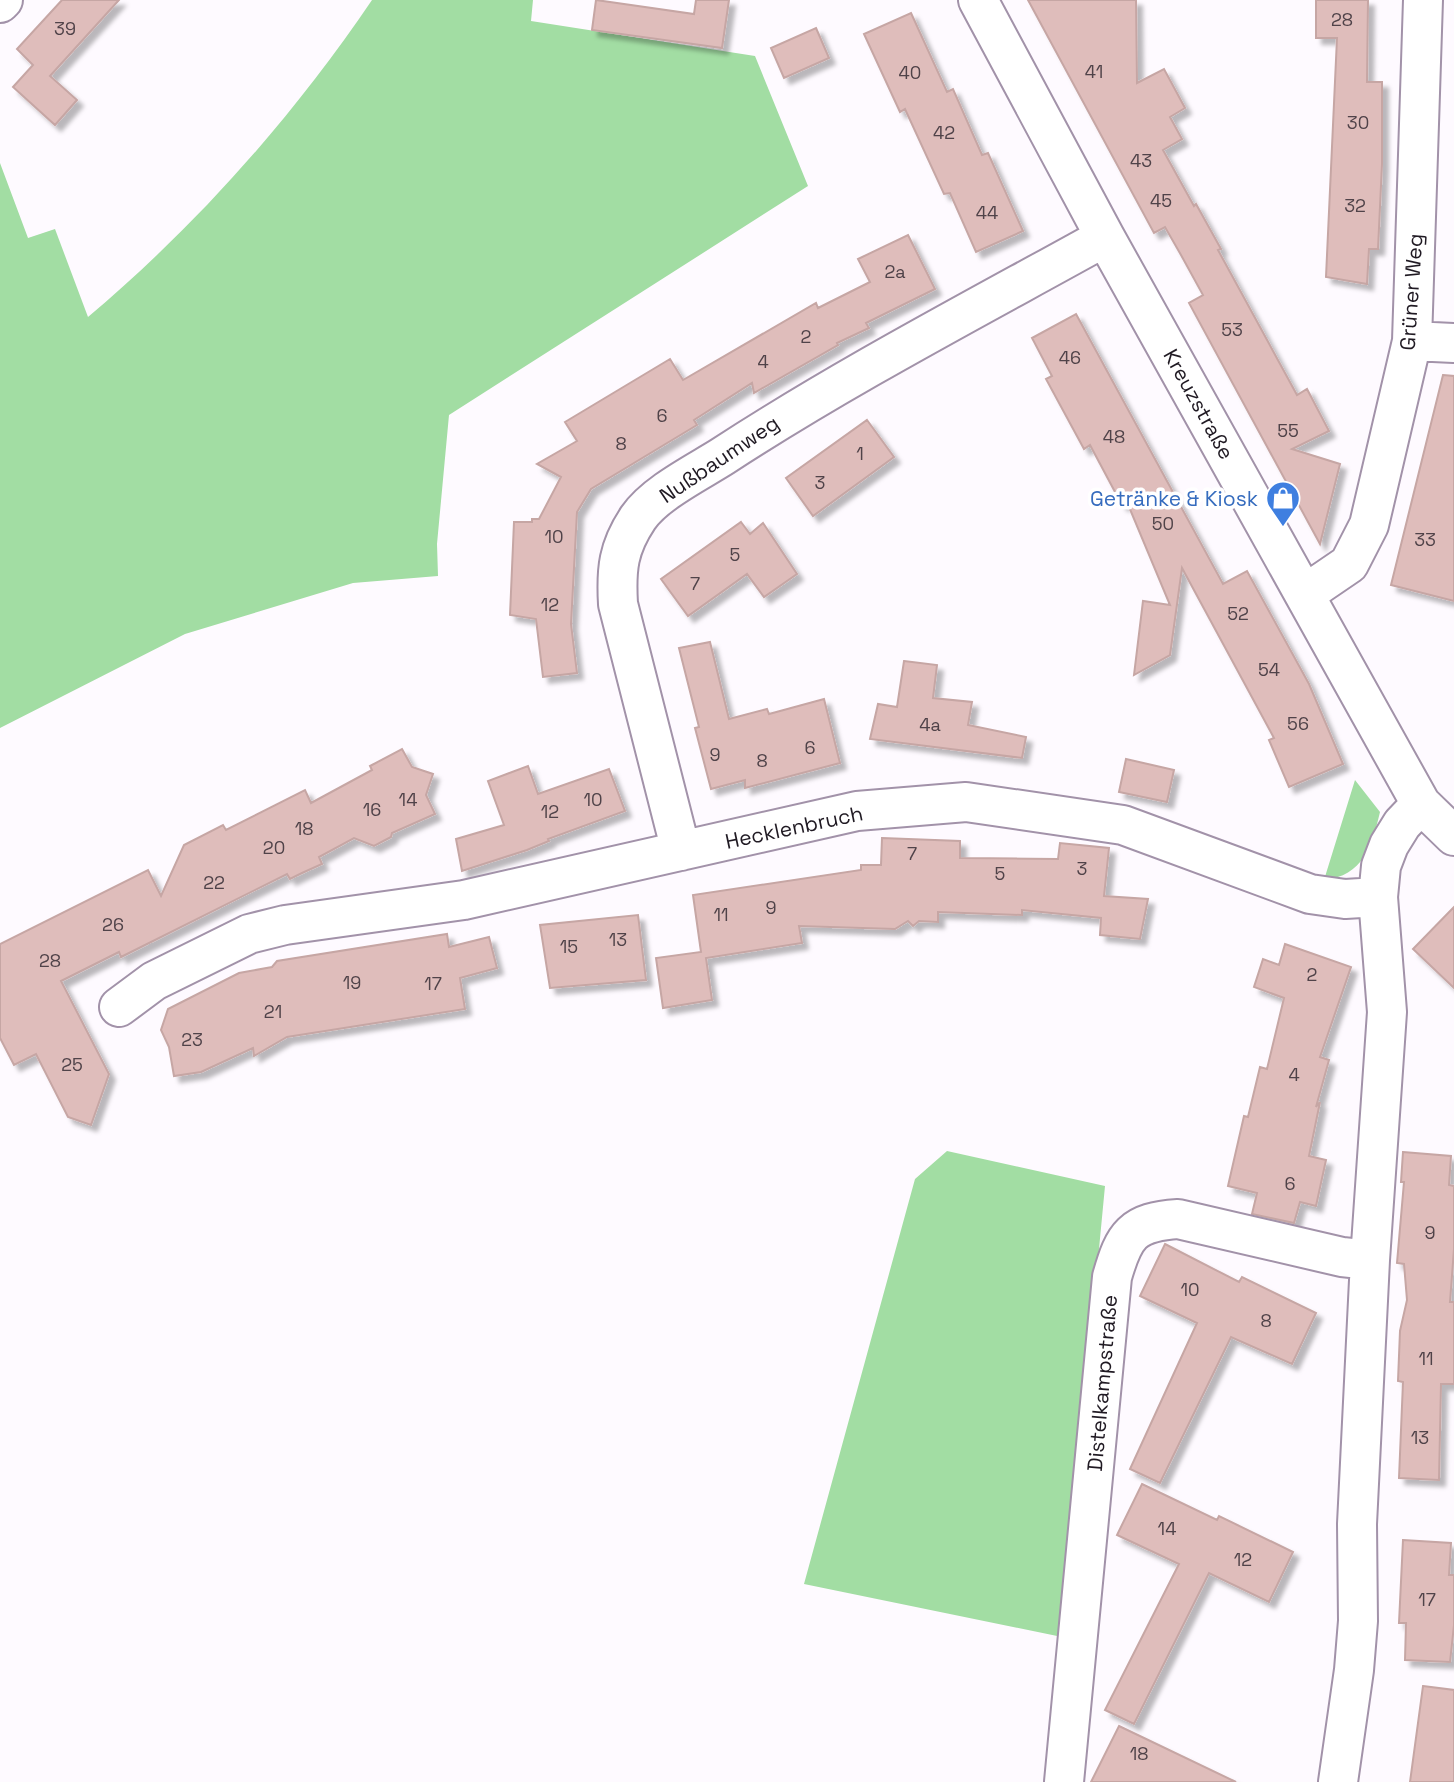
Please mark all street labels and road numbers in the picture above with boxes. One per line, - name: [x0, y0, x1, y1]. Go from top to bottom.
- street label: Grüner Weg: [1393, 233, 1429, 351]
- street label: Kreuzstraße: [1158, 344, 1240, 464]
- street label: Nußbaumweg: [654, 409, 784, 509]
- street label: Hecklenbruch: [723, 799, 865, 855]
- street label: Distelkampstraße: [1081, 1294, 1123, 1472]

